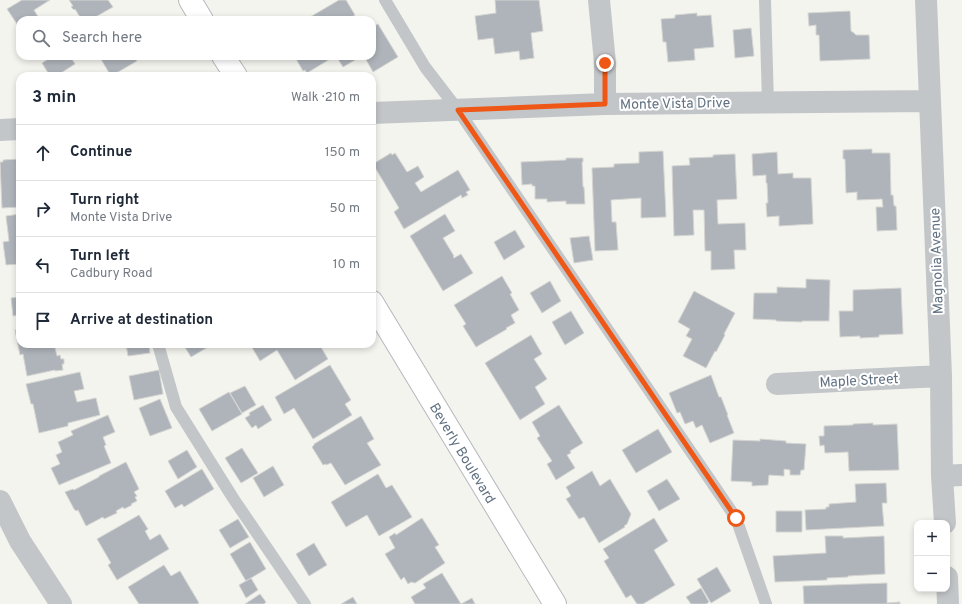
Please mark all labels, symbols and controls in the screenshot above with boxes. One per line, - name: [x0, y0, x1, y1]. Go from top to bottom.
- search box: [16, 16, 376, 60]
- icon: search: [30, 27, 52, 49]
- text: Search here: [62, 29, 142, 48]
- route end: [596, 54, 614, 72]
- text: 3 min: [32, 87, 76, 109]
- text: Walk · 210 m: [291, 90, 360, 106]
- street label: Monte Vista Drive: [620, 95, 730, 114]
- icon: ahead: [32, 142, 54, 164]
- text: Continue: [70, 143, 132, 162]
- text: 150 m: [325, 145, 360, 161]
- text: Turn right: [70, 191, 139, 210]
- icon: right: [32, 198, 54, 220]
- text: 50 m: [330, 201, 360, 217]
- street label: Magnolia Avenue: [927, 207, 948, 314]
- text: Monte Vista Drive: [70, 210, 172, 226]
- text: Turn left: [70, 247, 130, 266]
- icon: left: [32, 254, 54, 276]
- text: 10 m: [333, 257, 360, 273]
- text: Cadbury Road: [70, 266, 153, 282]
- icon: arrive: [32, 310, 54, 332]
- text: Arrive at destination: [70, 311, 213, 330]
- street label: Maple Street: [819, 371, 899, 392]
- street label: Beverly Boulevard: [425, 400, 498, 507]
- route start: [727, 509, 745, 527]
- map controls: [914, 520, 950, 592]
- button: +: [914, 520, 950, 556]
- button: −: [914, 556, 950, 592]

